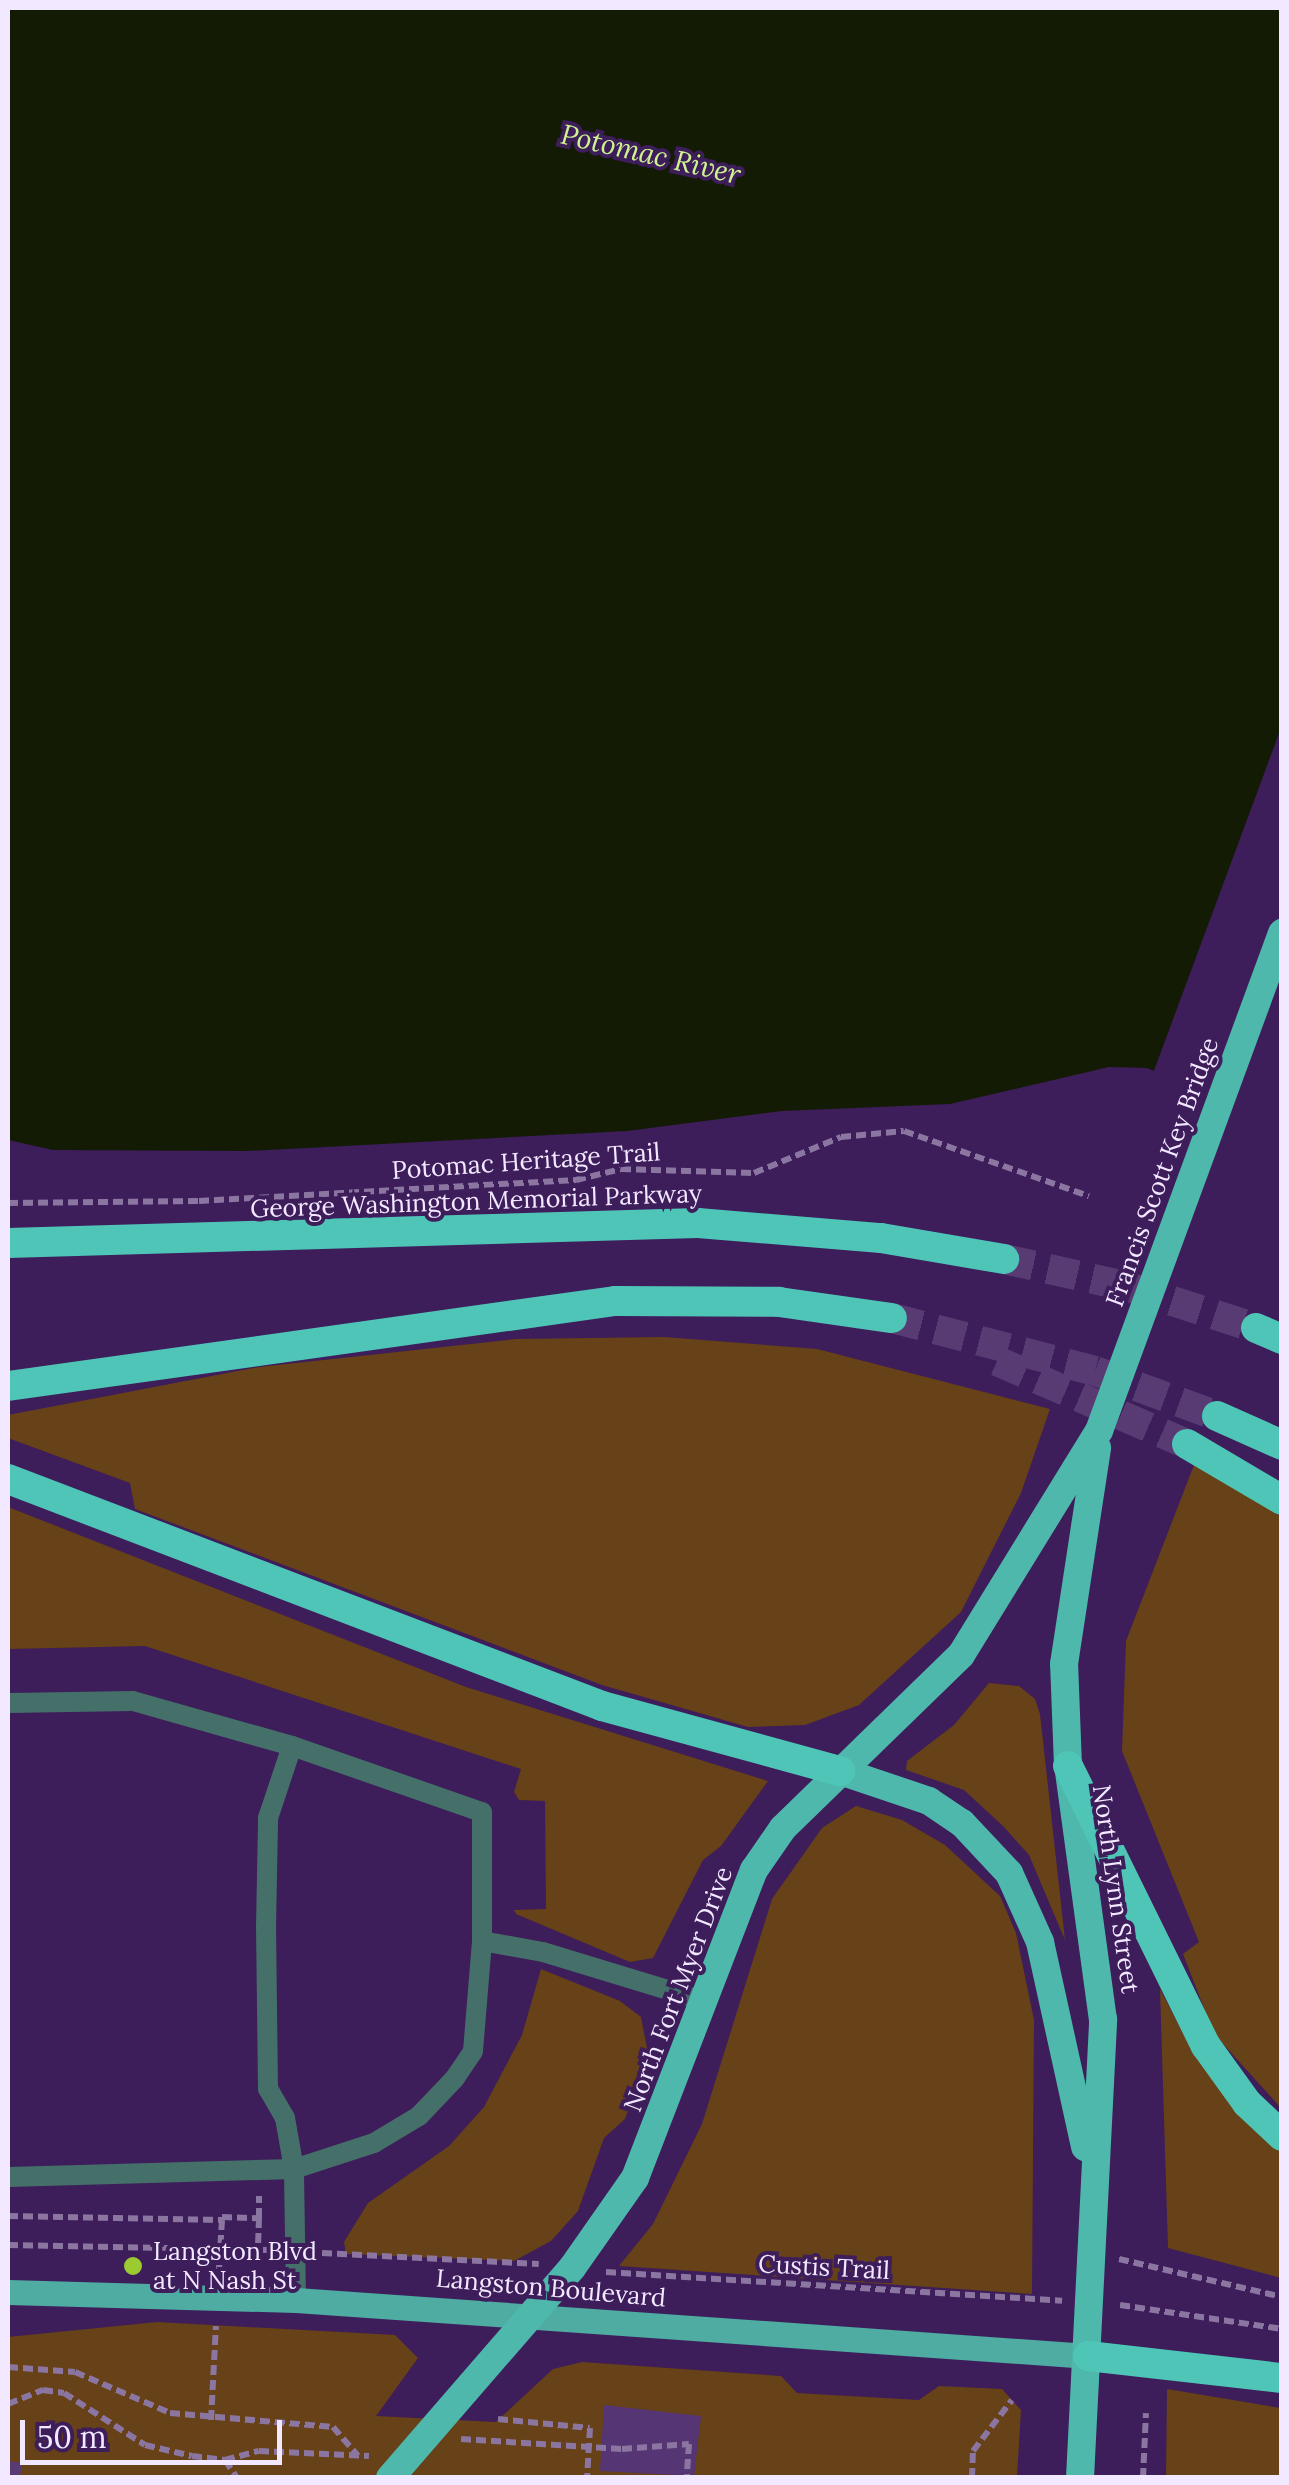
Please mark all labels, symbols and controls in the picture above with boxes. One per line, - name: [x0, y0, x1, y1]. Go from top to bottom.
- water label: Potomac River: [558, 117, 744, 191]
- street label: Francis Scott Key Bridge: [1099, 1033, 1225, 1311]
- street label: Potomac Heritage Trail: [391, 1137, 661, 1185]
- street label: George Washington Memorial Parkway: [250, 1178, 702, 1224]
- street label: North Lynn Street: [1086, 1783, 1146, 1995]
- street label: North Fort Myer Drive: [617, 1862, 739, 2116]
- place label: Langston Blvd at N Nash St: [153, 2237, 317, 2296]
- street label: Custis Trail: [757, 2249, 891, 2285]
- marker: Langston Blvd at N Nash St: [122, 2255, 144, 2277]
- street label: Langston Boulevard: [435, 2263, 667, 2313]
- scale bar: [25, 2400, 288, 2462]
- text: 50 m: [37, 2418, 107, 2456]

